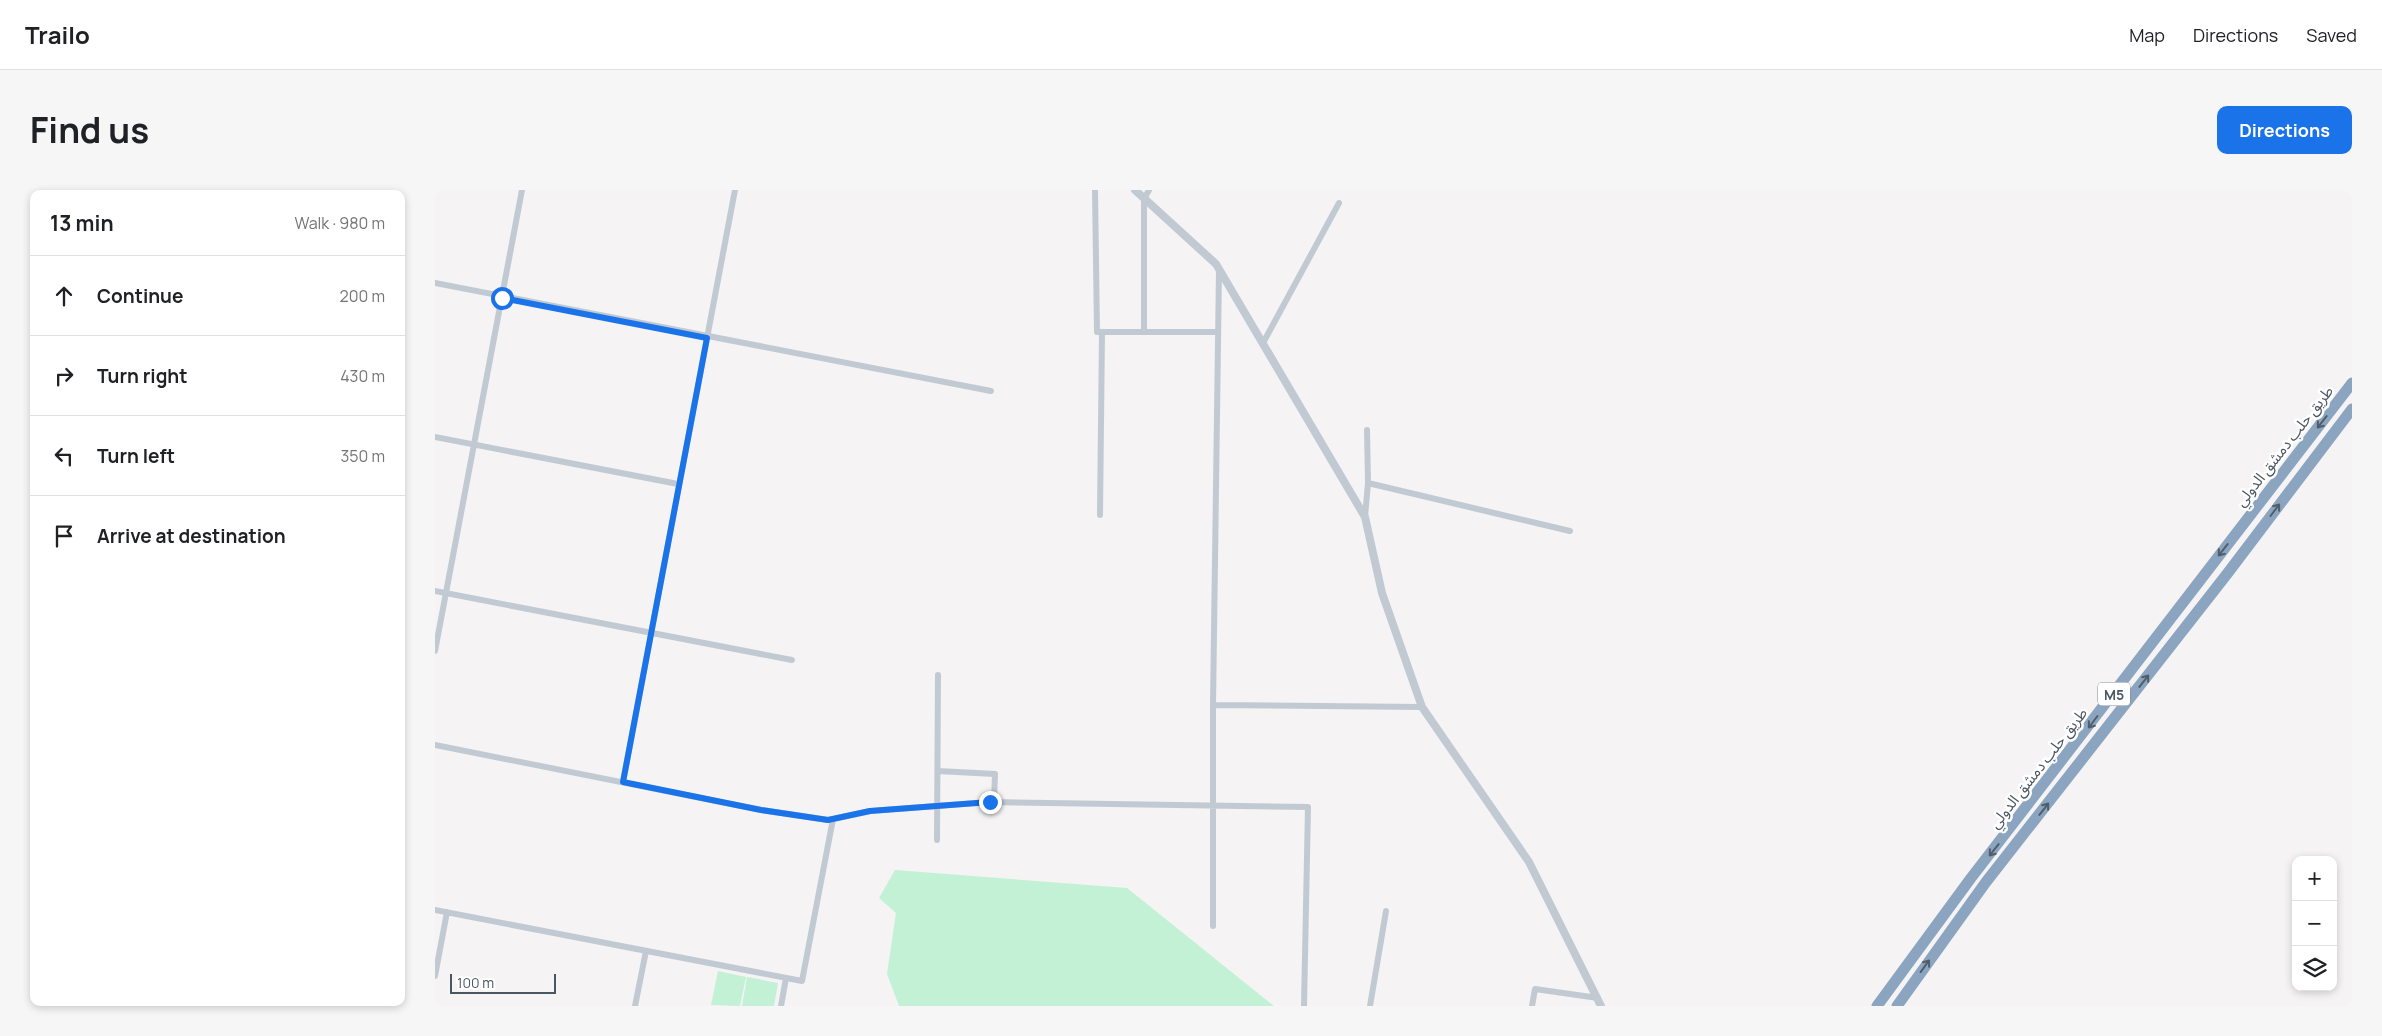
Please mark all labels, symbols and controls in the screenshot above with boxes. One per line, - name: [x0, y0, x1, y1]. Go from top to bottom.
- text: Trailo: [25, 18, 90, 51]
- text: Map: [2129, 23, 2165, 47]
- text: Directions: [2193, 23, 2278, 47]
- text: Saved: [2306, 23, 2357, 47]
- text: Find us: [30, 106, 149, 154]
- button: Directions: [2217, 106, 2352, 154]
- text: 13 min: [50, 209, 114, 237]
- text: Walk · 980 m: [294, 212, 385, 234]
- icon: ahead: [50, 282, 78, 310]
- text: Continue: [97, 283, 183, 309]
- text: 200 m: [340, 285, 385, 307]
- route start: [491, 287, 514, 310]
- icon: right: [50, 362, 78, 390]
- text: Turn right: [97, 363, 187, 389]
- text: 430 m: [340, 365, 385, 387]
- street label: طريق حلب دمشق الدولي: [2230, 381, 2339, 512]
- one-way arrow: [2317, 415, 2328, 428]
- icon: left: [50, 442, 78, 470]
- text: Turn left: [97, 443, 175, 469]
- text: 350 m: [340, 445, 385, 467]
- one-way arrow: [2270, 504, 2281, 517]
- icon: arrive: [50, 522, 78, 550]
- text: Arrive at destination: [97, 523, 286, 549]
- one-way arrow: [2218, 543, 2228, 557]
- one-way arrow: [2138, 674, 2149, 687]
- road number: M5: [2098, 682, 2130, 706]
- street label: طريق حلب دمشق الدولي: [1984, 703, 2093, 834]
- one-way arrow: [2088, 715, 2099, 728]
- route end: [979, 791, 1002, 814]
- one-way arrow: [2039, 802, 2049, 816]
- one-way arrow: [1988, 843, 1999, 856]
- map controls: [2292, 856, 2337, 991]
- button: +: [2292, 856, 2337, 901]
- button: −: [2292, 901, 2337, 946]
- button: layers: [2292, 946, 2337, 991]
- one-way arrow: [1919, 960, 1930, 973]
- scale bar: [450, 971, 556, 994]
- text: 100 m: [457, 973, 494, 992]

